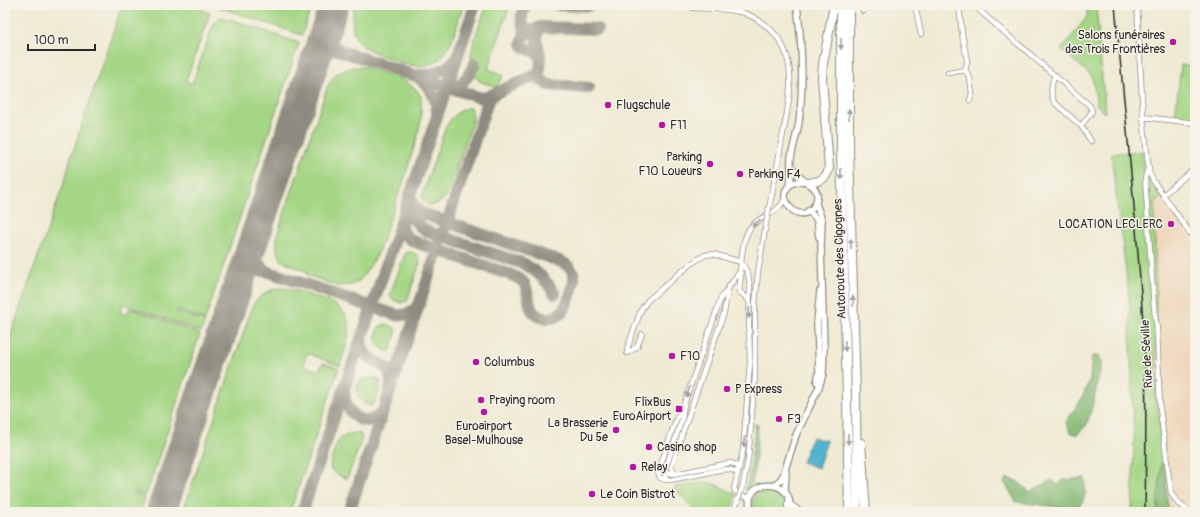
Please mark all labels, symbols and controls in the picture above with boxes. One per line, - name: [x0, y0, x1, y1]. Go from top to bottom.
- scale bar: [28, 26, 95, 52]
- place label: Salons funéraires des Trois Frontières: [1065, 28, 1166, 57]
- text: 100 m: [34, 33, 69, 48]
- marker: Salons funéraires des Trois Frontières: [1168, 37, 1178, 47]
- one-way arrow: [838, 38, 844, 51]
- place label: Flugschule: [616, 98, 670, 113]
- marker: Flugschule: [603, 100, 613, 110]
- one-way arrow: [846, 107, 852, 120]
- place label: F11: [670, 118, 687, 133]
- marker: F11: [657, 120, 667, 130]
- place label: Parking F10 Loueurs: [638, 150, 703, 179]
- marker: Parking F10 Loueurs: [705, 159, 715, 169]
- place label: Parking F4: [748, 167, 801, 182]
- one-way arrow: [838, 168, 844, 181]
- marker: Parking F4: [735, 169, 745, 179]
- street label: Autoroute des Cigognes: [830, 198, 850, 319]
- place label: LOCATION LECLERC: [1058, 217, 1163, 232]
- one-way arrow: [751, 218, 761, 227]
- marker: LOCATION LECLERC: [1166, 219, 1176, 229]
- one-way arrow: [848, 237, 854, 250]
- one-way arrow: [849, 295, 856, 307]
- one-way arrow: [746, 307, 752, 320]
- street label: Rue de Séville: [1138, 319, 1156, 389]
- one-way arrow: [842, 340, 849, 352]
- place label: F10: [680, 349, 700, 364]
- marker: F10: [667, 351, 677, 361]
- place label: Columbus: [484, 355, 535, 370]
- marker: Columbus: [471, 357, 481, 367]
- place label: P Express: [735, 382, 783, 397]
- marker: P Express: [722, 384, 732, 394]
- one-way arrow: [685, 386, 691, 398]
- place label: Praying room: [489, 393, 555, 408]
- marker: Praying room: [476, 395, 486, 405]
- place label: FlixBus EuroAirport: [613, 395, 672, 424]
- marker: FlixBus EuroAirport: [674, 404, 684, 414]
- marker: Euroairport Basel-Mulhouse: [479, 407, 489, 417]
- place label: F3: [787, 412, 801, 427]
- marker: F3: [774, 414, 784, 424]
- place label: La Brasserie Du 5e: [547, 416, 608, 445]
- place label: Euroairport Basel-Mulhouse: [445, 419, 523, 448]
- marker: La Brasserie Du 5e: [611, 425, 621, 435]
- one-way arrow: [845, 433, 851, 446]
- one-way arrow: [741, 436, 747, 449]
- place label: Casino shop: [657, 440, 717, 455]
- marker: Casino shop: [644, 442, 654, 452]
- place label: Relay: [641, 460, 667, 475]
- marker: Relay: [628, 462, 638, 472]
- place label: Le Coin Bistrot: [600, 487, 675, 502]
- marker: Le Coin Bistrot: [587, 489, 597, 499]

